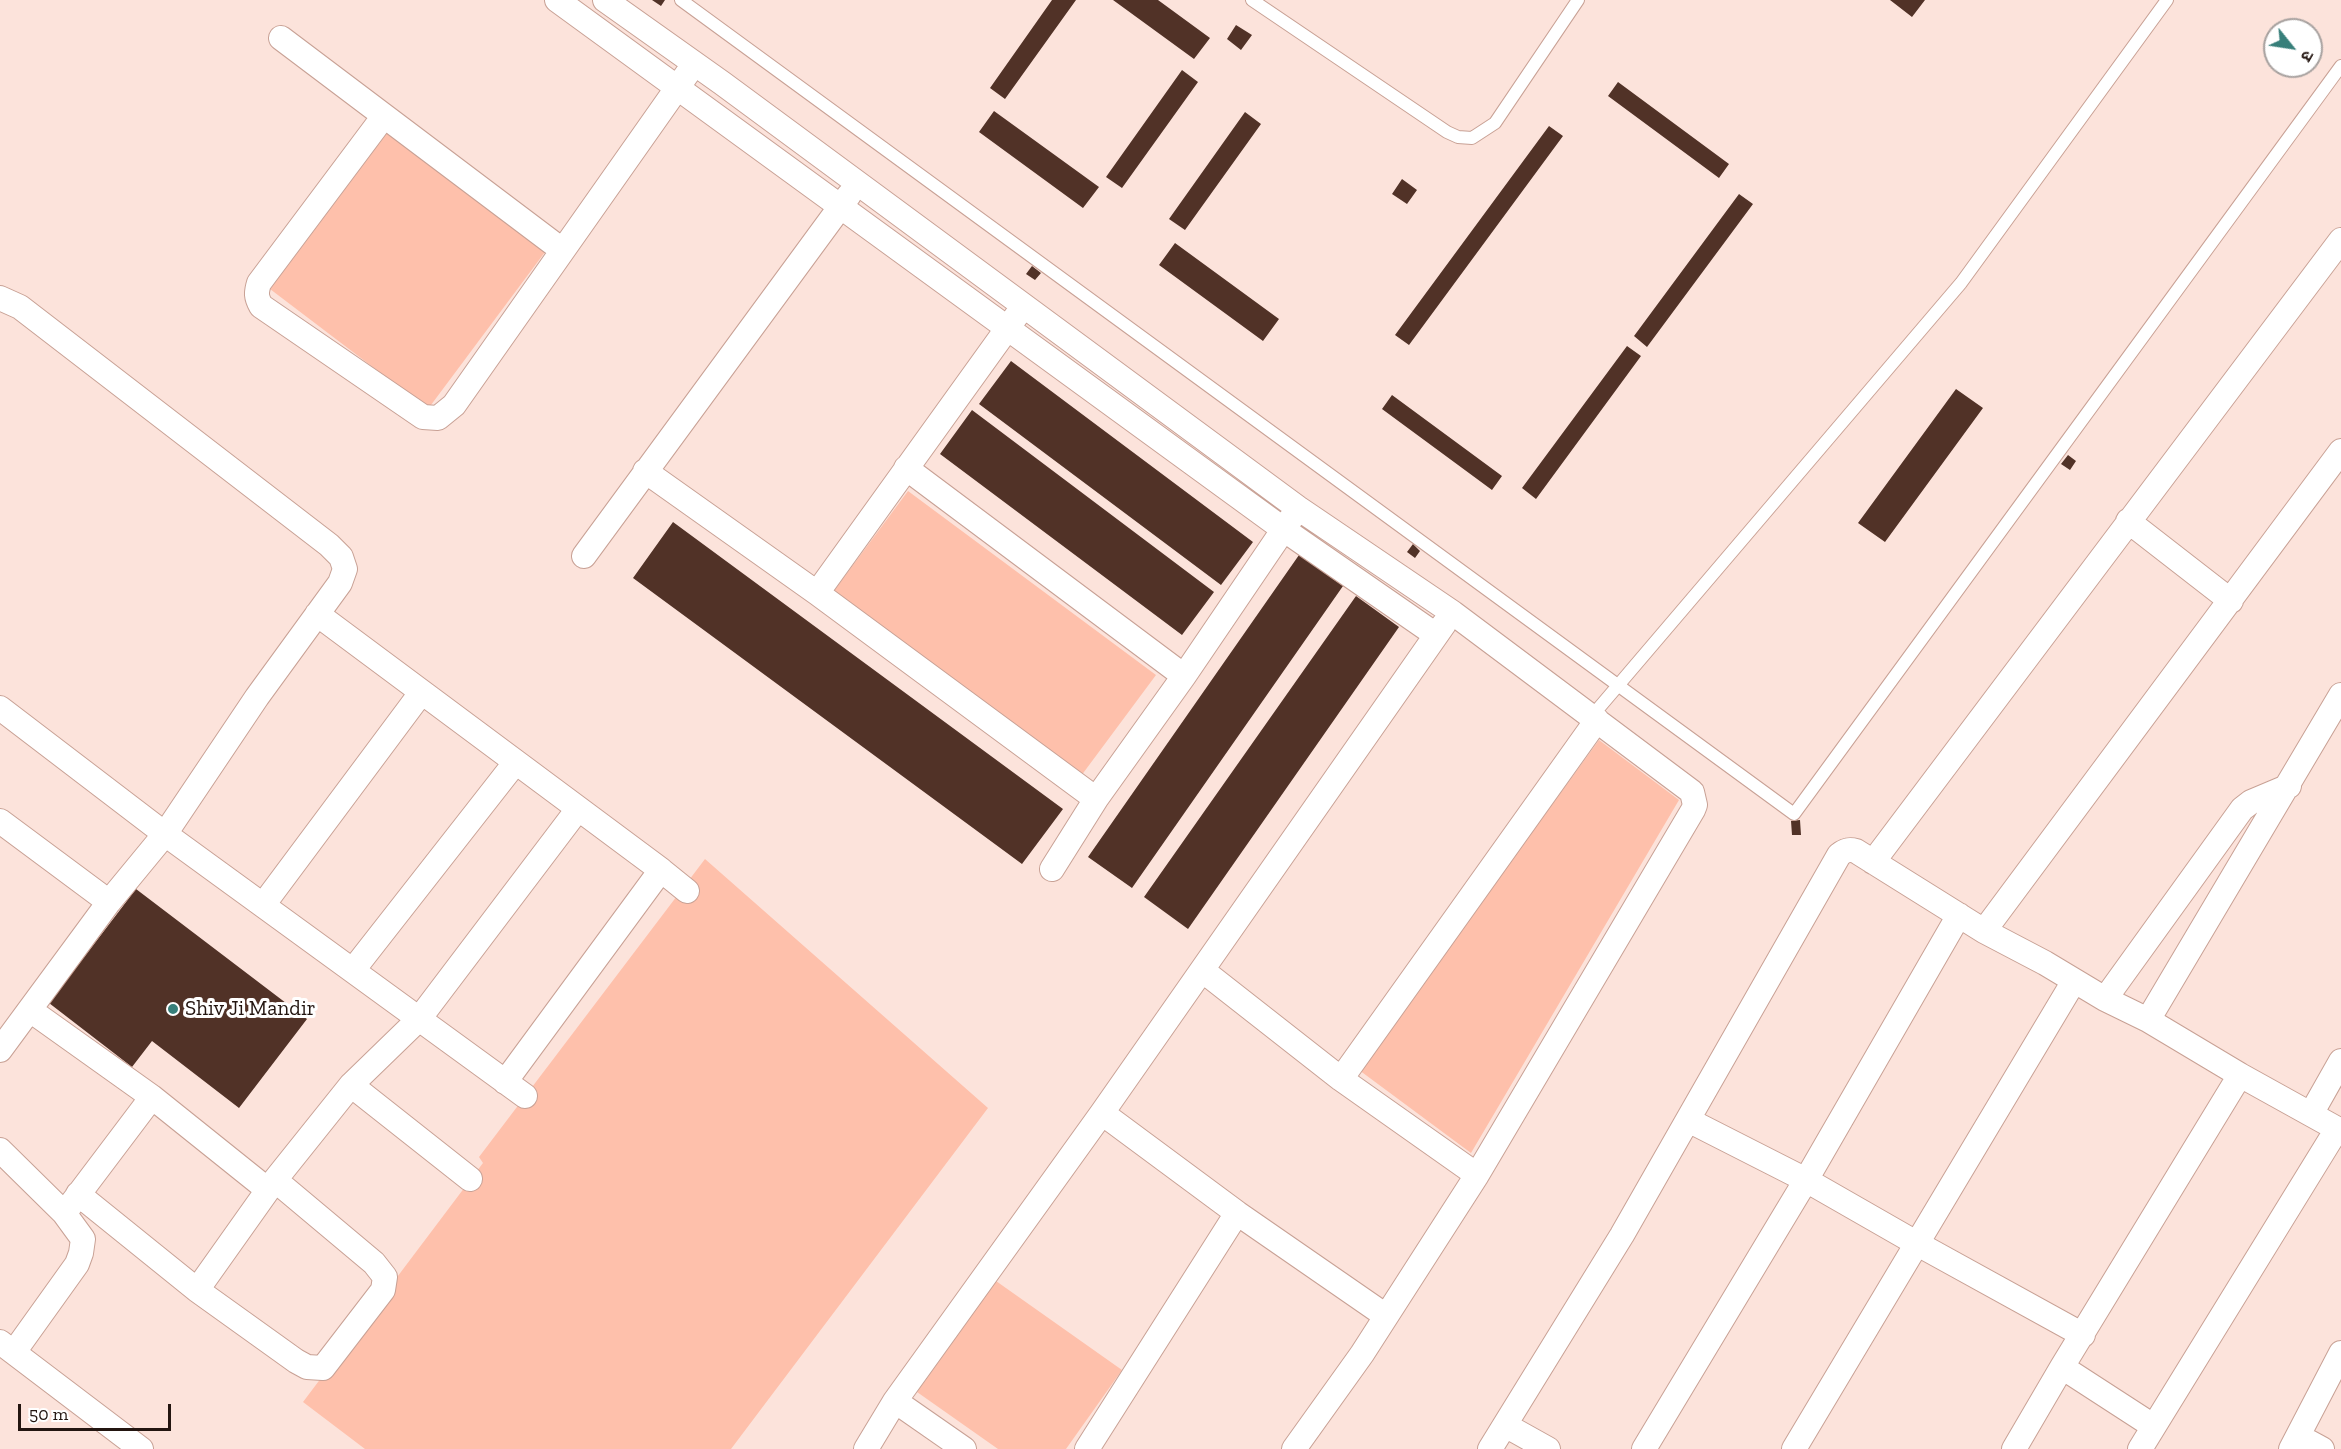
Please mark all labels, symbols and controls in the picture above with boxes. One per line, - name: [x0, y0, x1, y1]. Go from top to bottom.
- north arrow: [2263, 18, 2323, 78]
- text: उ: [2297, 47, 2318, 65]
- place label: Shiv Ji Mandir: [185, 996, 316, 1022]
- marker: Shiv Ji Mandir: [166, 1002, 180, 1016]
- scale bar: [21, 1392, 174, 1430]
- text: 50 m: [29, 1403, 68, 1425]

